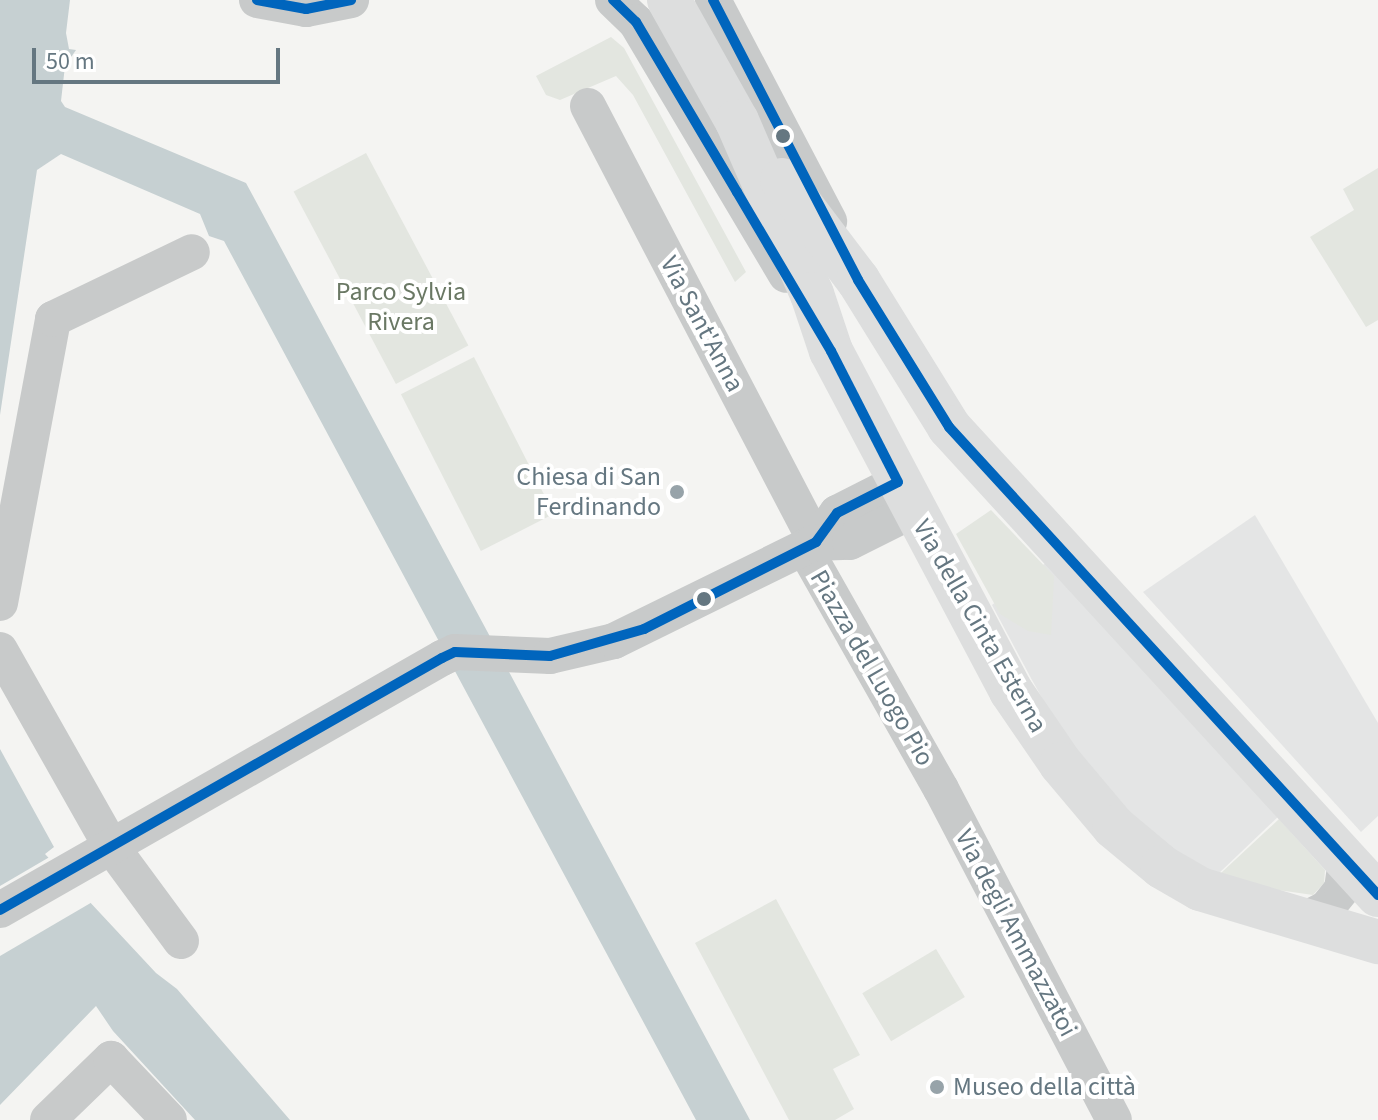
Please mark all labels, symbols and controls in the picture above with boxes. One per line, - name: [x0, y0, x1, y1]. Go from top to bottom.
- scale bar: [36, 32, 284, 82]
- text: 50 m: [46, 44, 95, 79]
- unlabelled marker: [775, 128, 791, 144]
- street label: Via Sant'Anna: [653, 251, 751, 397]
- park label: Parco Sylvia Rivera: [336, 276, 466, 338]
- place label: Chiesa di San Ferdinando: [516, 461, 661, 522]
- marker: Chiesa di San Ferdinando: [668, 483, 686, 501]
- street label: Via della Cinta Esterna: [906, 514, 1054, 738]
- street label: Piazza del Luogo Pio: [803, 564, 941, 772]
- unlabelled marker: [696, 591, 712, 607]
- street label: Via degli Ammazzatoi: [948, 824, 1084, 1042]
- place label: Museo della città: [953, 1071, 1136, 1103]
- marker: Museo della città: [928, 1078, 946, 1096]

